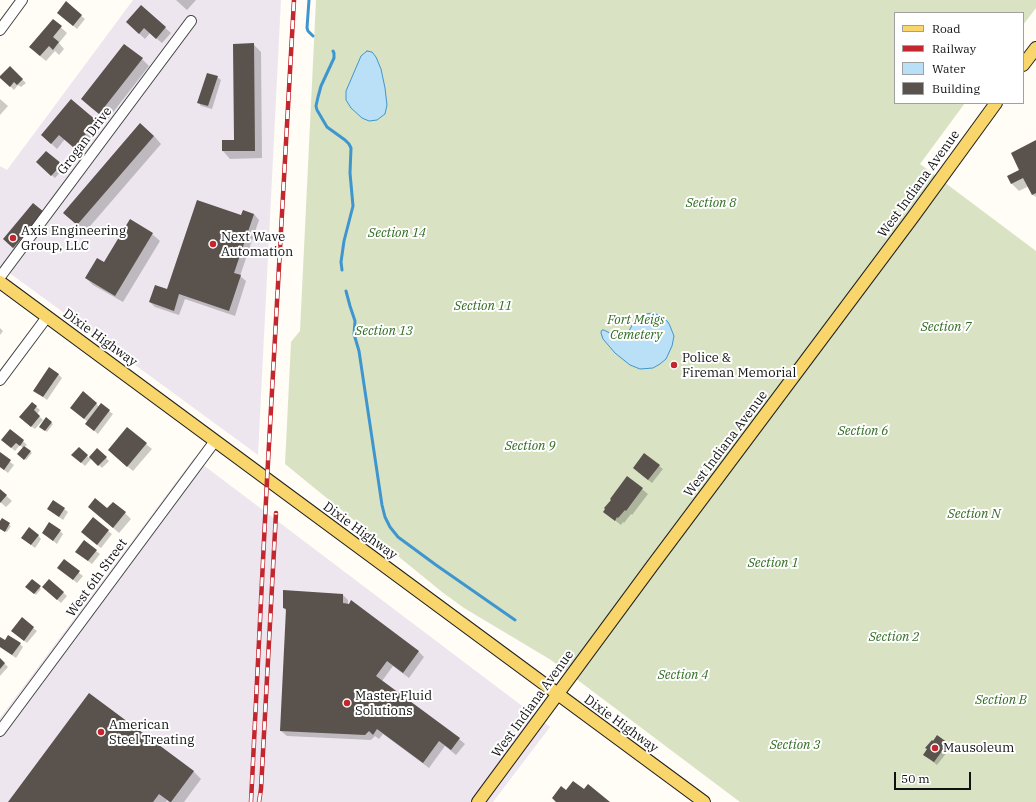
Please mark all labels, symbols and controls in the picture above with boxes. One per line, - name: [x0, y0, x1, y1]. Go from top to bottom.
- legend: [894, 12, 1024, 104]
- text: Road: [932, 21, 961, 36]
- text: Railway: [932, 41, 976, 56]
- text: Water: [932, 61, 965, 76]
- text: Building: [932, 81, 980, 96]
- street label: Grogan Drive: [54, 104, 116, 178]
- street label: West Indiana Avenue: [875, 127, 963, 241]
- park label: Section 8: [686, 195, 736, 211]
- place label: Axis Engineering Group, LLC: [21, 223, 126, 254]
- park label: Section 14: [368, 225, 426, 241]
- place label: Next Wave Automation: [221, 229, 293, 260]
- marker: Axis Engineering Group, LLC: [8, 233, 18, 243]
- marker: Next Wave Automation: [208, 239, 218, 249]
- park label: Section 11: [454, 298, 512, 314]
- street label: Dixie Highway: [60, 306, 140, 370]
- park label: Fort Meigs Cemetery: [607, 312, 665, 343]
- park label: Section 7: [921, 319, 971, 335]
- park label: Section 13: [355, 323, 413, 339]
- place label: Police & Fireman Memorial: [682, 350, 796, 381]
- marker: Police & Fireman Memorial: [669, 360, 679, 370]
- street label: West Indiana Avenue: [681, 388, 771, 500]
- park label: Section 6: [838, 423, 888, 439]
- park label: Section 9: [505, 438, 555, 454]
- street label: Dixie Highway: [320, 499, 400, 563]
- park label: Section N: [948, 506, 1000, 522]
- street label: West 6th Street: [63, 536, 131, 620]
- park label: Section 1: [748, 555, 798, 571]
- park label: Section 2: [869, 629, 919, 645]
- street label: West Indiana Avenue: [489, 647, 577, 761]
- park label: Section 4: [658, 667, 708, 683]
- place label: Master Fluid Solutions: [355, 688, 432, 719]
- street label: Dixie Highway: [581, 692, 661, 756]
- park label: Section B: [975, 692, 1027, 708]
- marker: Master Fluid Solutions: [342, 698, 352, 708]
- place label: American Steel Treating: [109, 717, 194, 748]
- marker: American Steel Treating: [96, 727, 106, 737]
- park label: Section 3: [770, 737, 820, 753]
- place label: Mausoleum: [943, 740, 1014, 756]
- marker: Mausoleum: [930, 743, 940, 753]
- scale bar: [896, 764, 973, 790]
- text: 50 m: [901, 771, 930, 786]

